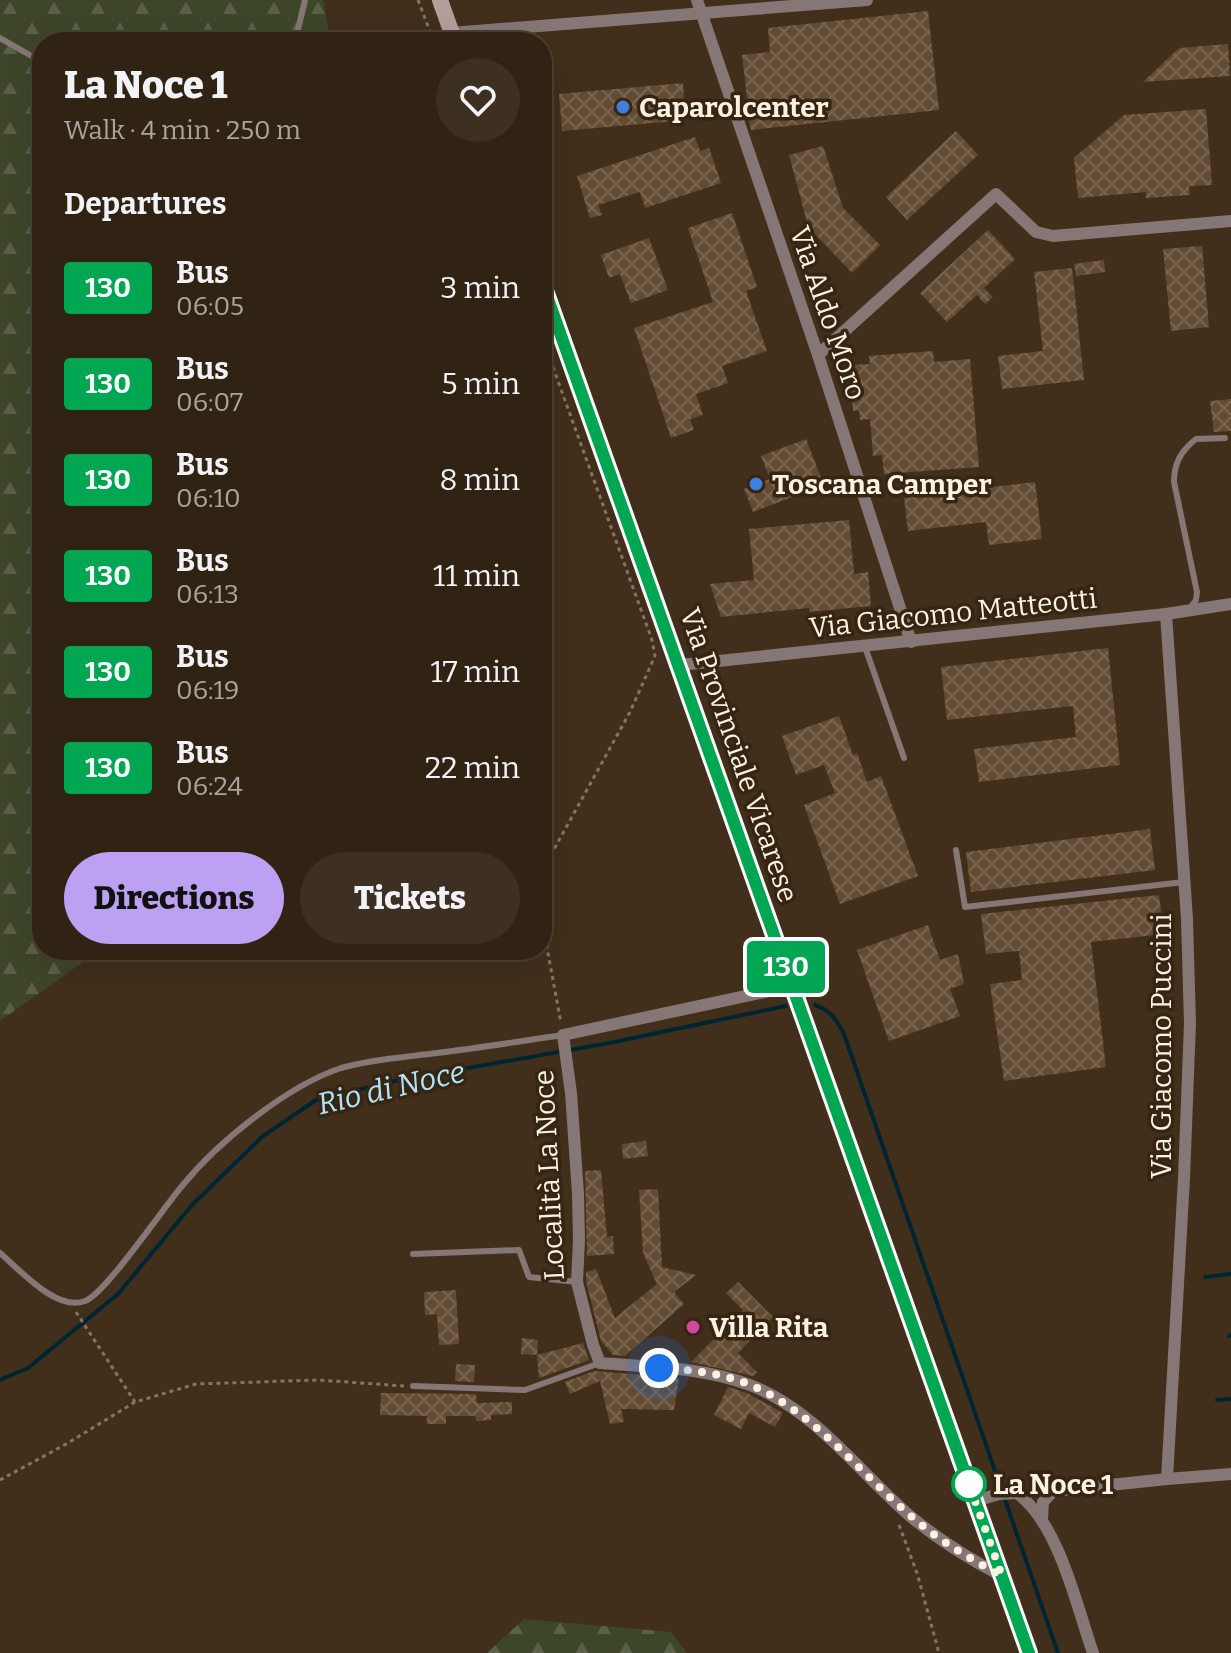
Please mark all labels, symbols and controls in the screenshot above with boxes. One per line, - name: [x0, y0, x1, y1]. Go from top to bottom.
- button: heart: [436, 58, 520, 142]
- text: La Noce 1: [64, 62, 227, 108]
- place label: Caparolcenter: [639, 91, 829, 124]
- marker: Caparolcenter: [614, 98, 632, 116]
- text: Walk · 4 min · 250 m: [64, 115, 301, 146]
- text: Departures: [64, 186, 227, 222]
- street label: Via Aldo Moro: [783, 222, 873, 404]
- text: Bus: [176, 255, 229, 291]
- text: 3 min: [440, 270, 520, 306]
- text: 130: [85, 271, 131, 304]
- text: 06:05: [176, 291, 244, 322]
- text: Bus: [176, 351, 229, 387]
- text: 5 min: [441, 366, 520, 402]
- text: 130: [85, 367, 131, 400]
- text: 06:07: [176, 387, 243, 418]
- text: Bus: [176, 447, 229, 483]
- text: 8 min: [439, 462, 520, 498]
- text: 130: [85, 463, 131, 496]
- place label: Toscana Camper: [772, 468, 992, 501]
- marker: Toscana Camper: [747, 475, 765, 493]
- text: 06:10: [176, 483, 241, 514]
- text: Bus: [176, 543, 229, 579]
- text: 11 min: [433, 558, 520, 594]
- text: 130: [85, 559, 131, 592]
- text: 06:13: [176, 579, 239, 610]
- street label: Via Giacomo Matteotti: [808, 581, 1098, 645]
- street label: Via Provinciale Vicarese: [673, 604, 805, 906]
- text: Bus: [176, 639, 229, 675]
- text: 17 min: [431, 654, 520, 690]
- text: 130: [85, 655, 131, 688]
- text: 06:19: [176, 675, 239, 706]
- text: Bus: [176, 735, 229, 771]
- text: 22 min: [425, 750, 520, 786]
- text: 130: [85, 751, 131, 784]
- text: 06:24: [176, 771, 243, 802]
- button: Directions: [64, 852, 284, 944]
- button: Tickets: [300, 852, 520, 944]
- street label: Via Giacomo Puccini: [1145, 913, 1178, 1179]
- line badge: 130: [740, 941, 832, 993]
- text: 130: [763, 950, 809, 983]
- water label: Rio di Noce: [314, 1054, 468, 1122]
- street label: Località La Noce: [527, 1069, 571, 1281]
- place label: Villa Rita: [709, 1311, 829, 1344]
- marker: Villa Rita: [684, 1318, 702, 1336]
- your location: [639, 1348, 679, 1388]
- marker: La Noce 1: [952, 1467, 986, 1501]
- place label: La Noce 1: [993, 1468, 1113, 1501]

